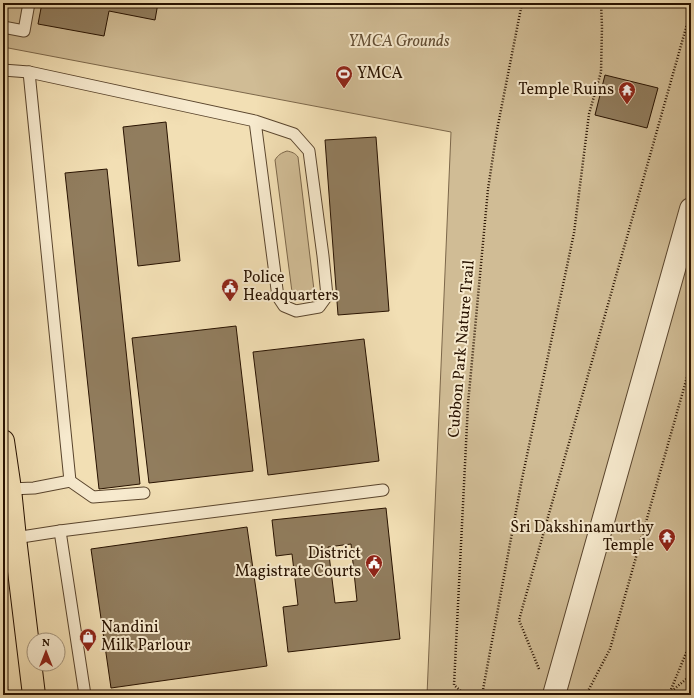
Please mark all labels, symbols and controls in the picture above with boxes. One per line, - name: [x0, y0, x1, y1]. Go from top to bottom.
- park label: YMCA Grounds: [348, 31, 450, 53]
- place label: YMCA: [357, 63, 403, 85]
- sports icon: YMCA: [334, 64, 354, 89]
- place label: Temple Ruins: [518, 79, 614, 101]
- temple icon: Temple Ruins: [617, 80, 637, 105]
- street label: Cubbon Park Nature Trail: [443, 259, 481, 439]
- place label: Police Headquarters: [243, 267, 339, 307]
- public building icon: Police Headquarters: [220, 277, 240, 302]
- place label: Sri Dakshinamurthy Temple: [510, 517, 654, 557]
- temple icon: Sri Dakshinamurthy Temple: [657, 527, 677, 552]
- place label: District Magistrate Courts: [235, 543, 361, 583]
- public building icon: District Magistrate Courts: [364, 553, 384, 578]
- place label: Nandini Milk Parlour: [101, 617, 191, 657]
- shop icon: Nandini Milk Parlour: [78, 627, 98, 652]
- north arrow: [26, 632, 66, 672]
- text: N: [42, 636, 50, 651]

